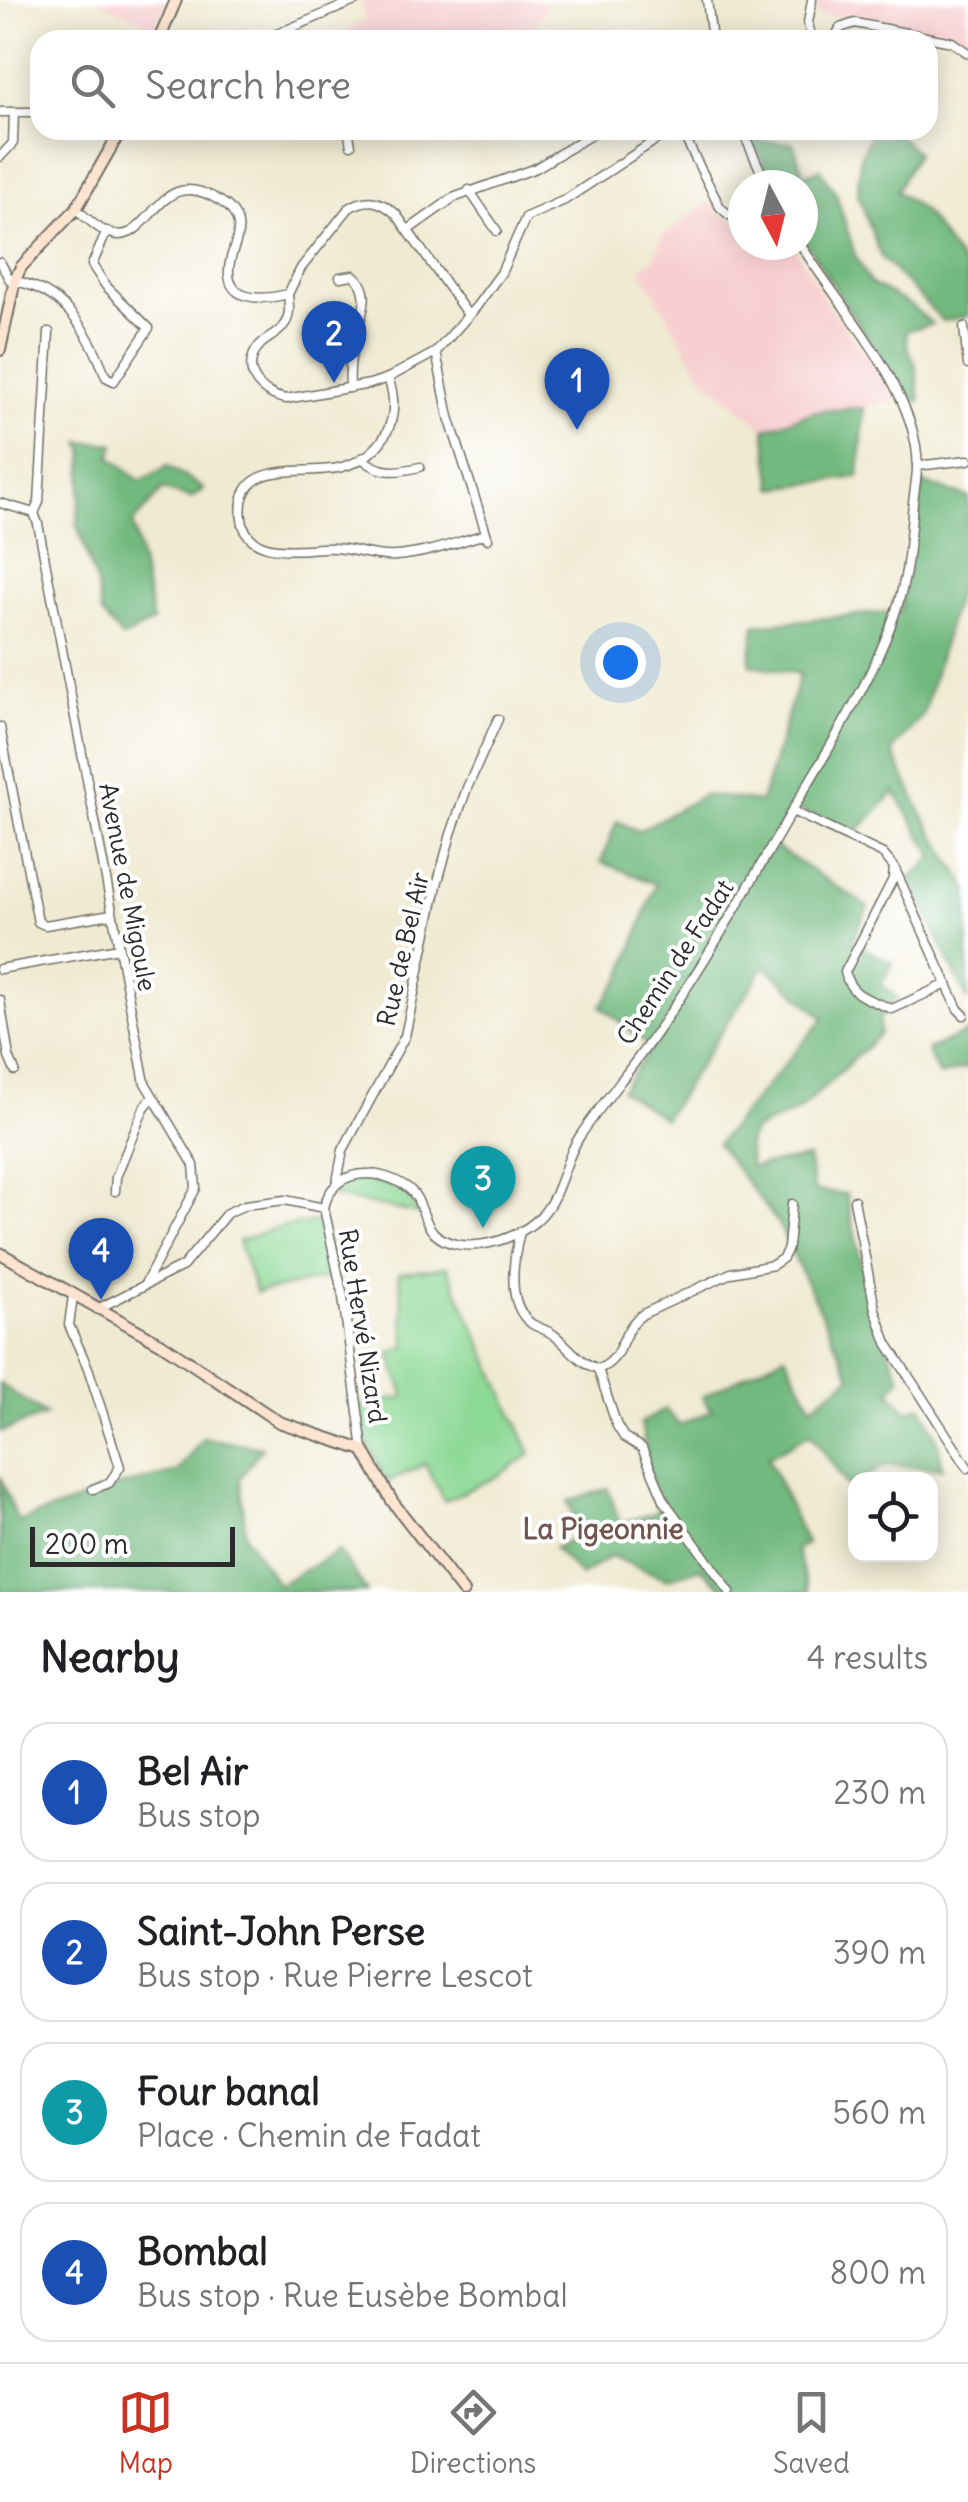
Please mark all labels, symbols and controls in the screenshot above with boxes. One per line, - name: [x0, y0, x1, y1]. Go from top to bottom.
- search box: [30, 30, 938, 140]
- icon: search: [65, 58, 120, 113]
- text: Search here: [145, 62, 351, 109]
- north arrow: [728, 170, 818, 260]
- pin: 2: [302, 300, 366, 383]
- pin: 1: [544, 348, 610, 430]
- your location: [595, 637, 646, 688]
- street label: Avenue de Migoule: [92, 780, 164, 994]
- street label: Rue de Bel Air: [370, 869, 436, 1029]
- street label: Chemin de Fadat: [610, 873, 740, 1051]
- pin: 3: [450, 1146, 516, 1228]
- pin: 4: [68, 1218, 134, 1300]
- street label: Rue Hervé Nizard: [332, 1227, 394, 1425]
- map controls: [848, 1472, 938, 1562]
- button: locate: [848, 1472, 938, 1562]
- district label: La Pigeonnie: [522, 1511, 684, 1547]
- scale bar: [30, 1522, 235, 1566]
- text: 200 m: [45, 1526, 128, 1562]
- text: Nearby: [40, 1631, 179, 1683]
- text: 4 results: [807, 1637, 928, 1678]
- text: Bel Air: [137, 1748, 248, 1795]
- text: 1: [68, 1772, 81, 1813]
- text: 230 m: [834, 1772, 926, 1813]
- text: Bus stop: [137, 1795, 260, 1836]
- text: Saint-John Perse: [137, 1908, 425, 1955]
- text: 2: [66, 1932, 83, 1973]
- text: 390 m: [833, 1932, 926, 1973]
- text: Bus stop · Rue Pierre Lescot: [137, 1955, 533, 1996]
- text: Four banal: [137, 2068, 320, 2115]
- text: 3: [65, 2092, 84, 2133]
- text: 560 m: [832, 2092, 926, 2133]
- text: Place · Chemin de Fadat: [137, 2115, 481, 2156]
- text: Bombal: [137, 2228, 268, 2275]
- text: 4: [65, 2252, 84, 2293]
- text: 800 m: [830, 2252, 926, 2293]
- text: Bus stop · Rue Eusèbe Bombal: [137, 2275, 568, 2316]
- tab: Map: [118, 2385, 173, 2481]
- tab: Directions: [410, 2385, 536, 2481]
- tab: Saved: [773, 2385, 850, 2481]

